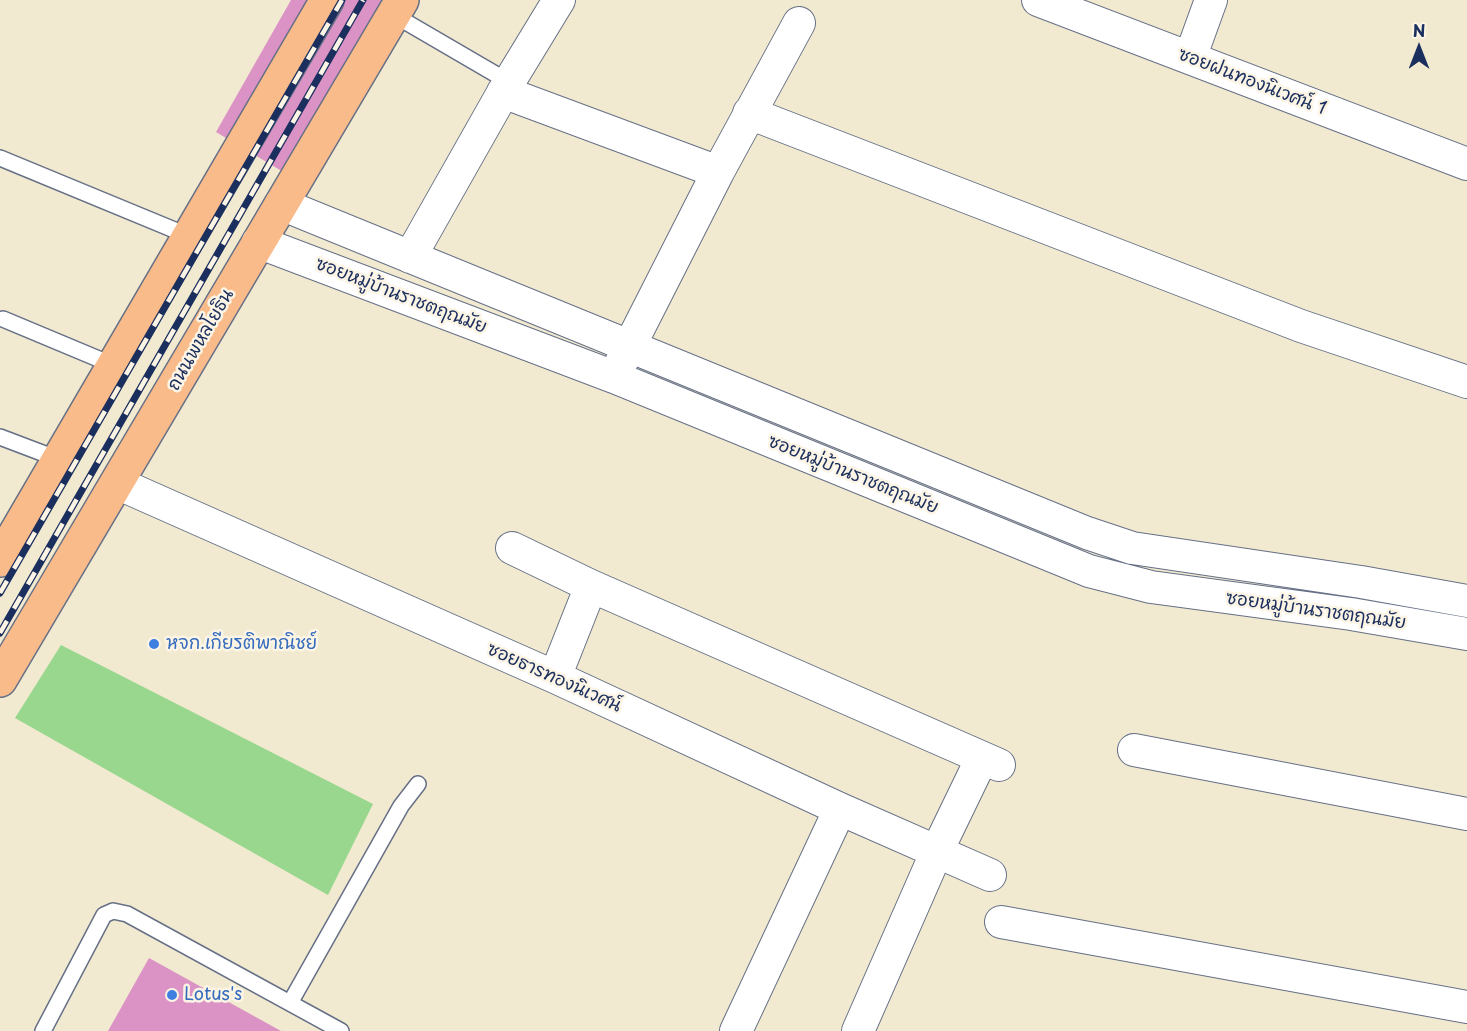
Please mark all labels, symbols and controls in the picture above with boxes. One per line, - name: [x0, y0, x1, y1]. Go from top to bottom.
- north arrow: [1389, 18, 1449, 78]
- text: N: [1413, 18, 1425, 42]
- street label: ซอยฝนทองนิเวศน์ 1: [1175, 44, 1329, 120]
- street label: ซอยหมู่บ้านราชตฤณมัย: [312, 253, 490, 339]
- street label: ถนนพหลโยธิน: [163, 285, 239, 395]
- street label: ซอยหมู่บ้านราชตฤณมัย: [765, 431, 941, 519]
- street label: ซอยหมู่บ้านราชตฤณมัย: [1224, 588, 1408, 634]
- place label: หจก.เกียรติพาณิชย์: [166, 633, 317, 655]
- marker: หจก.เกียรติพาณิชย์: [147, 637, 161, 651]
- street label: ซอยธารทองนิเวศน์: [483, 639, 625, 717]
- place label: Lotus's: [184, 984, 242, 1006]
- marker: Lotus's: [165, 988, 179, 1002]

